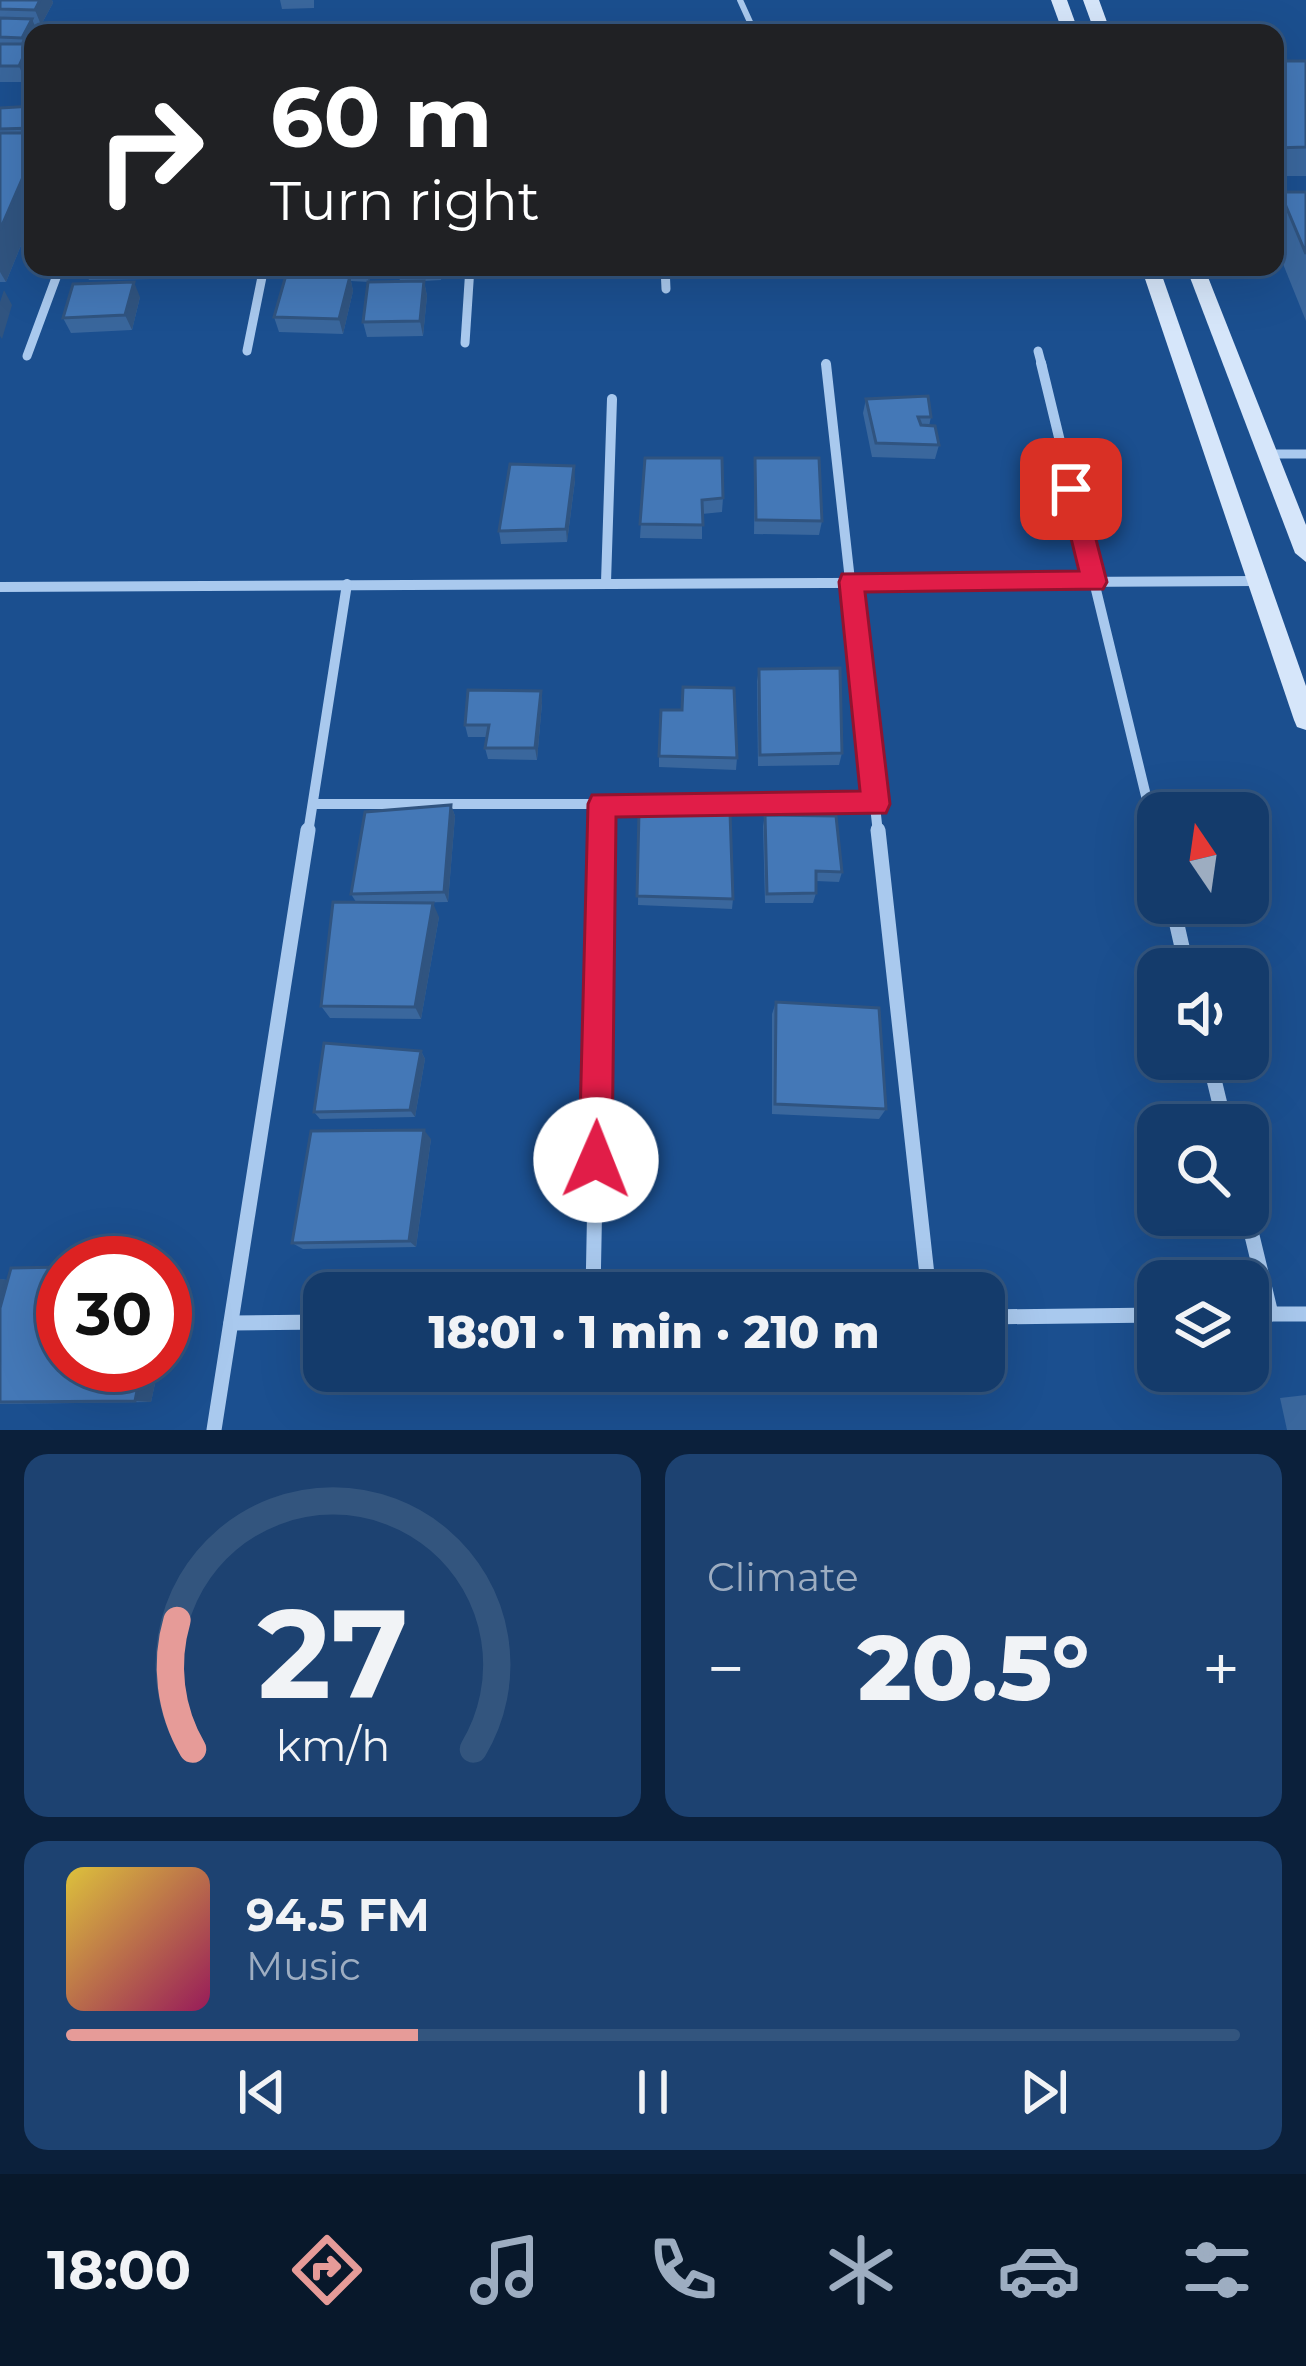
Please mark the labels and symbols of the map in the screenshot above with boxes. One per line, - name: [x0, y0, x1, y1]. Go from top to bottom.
- pin: [1020, 438, 1122, 540]
- north arrow: [1137, 792, 1269, 924]
- position arrow: [533, 1097, 659, 1223]
- speed limit sign: 30: [36, 1236, 192, 1392]

